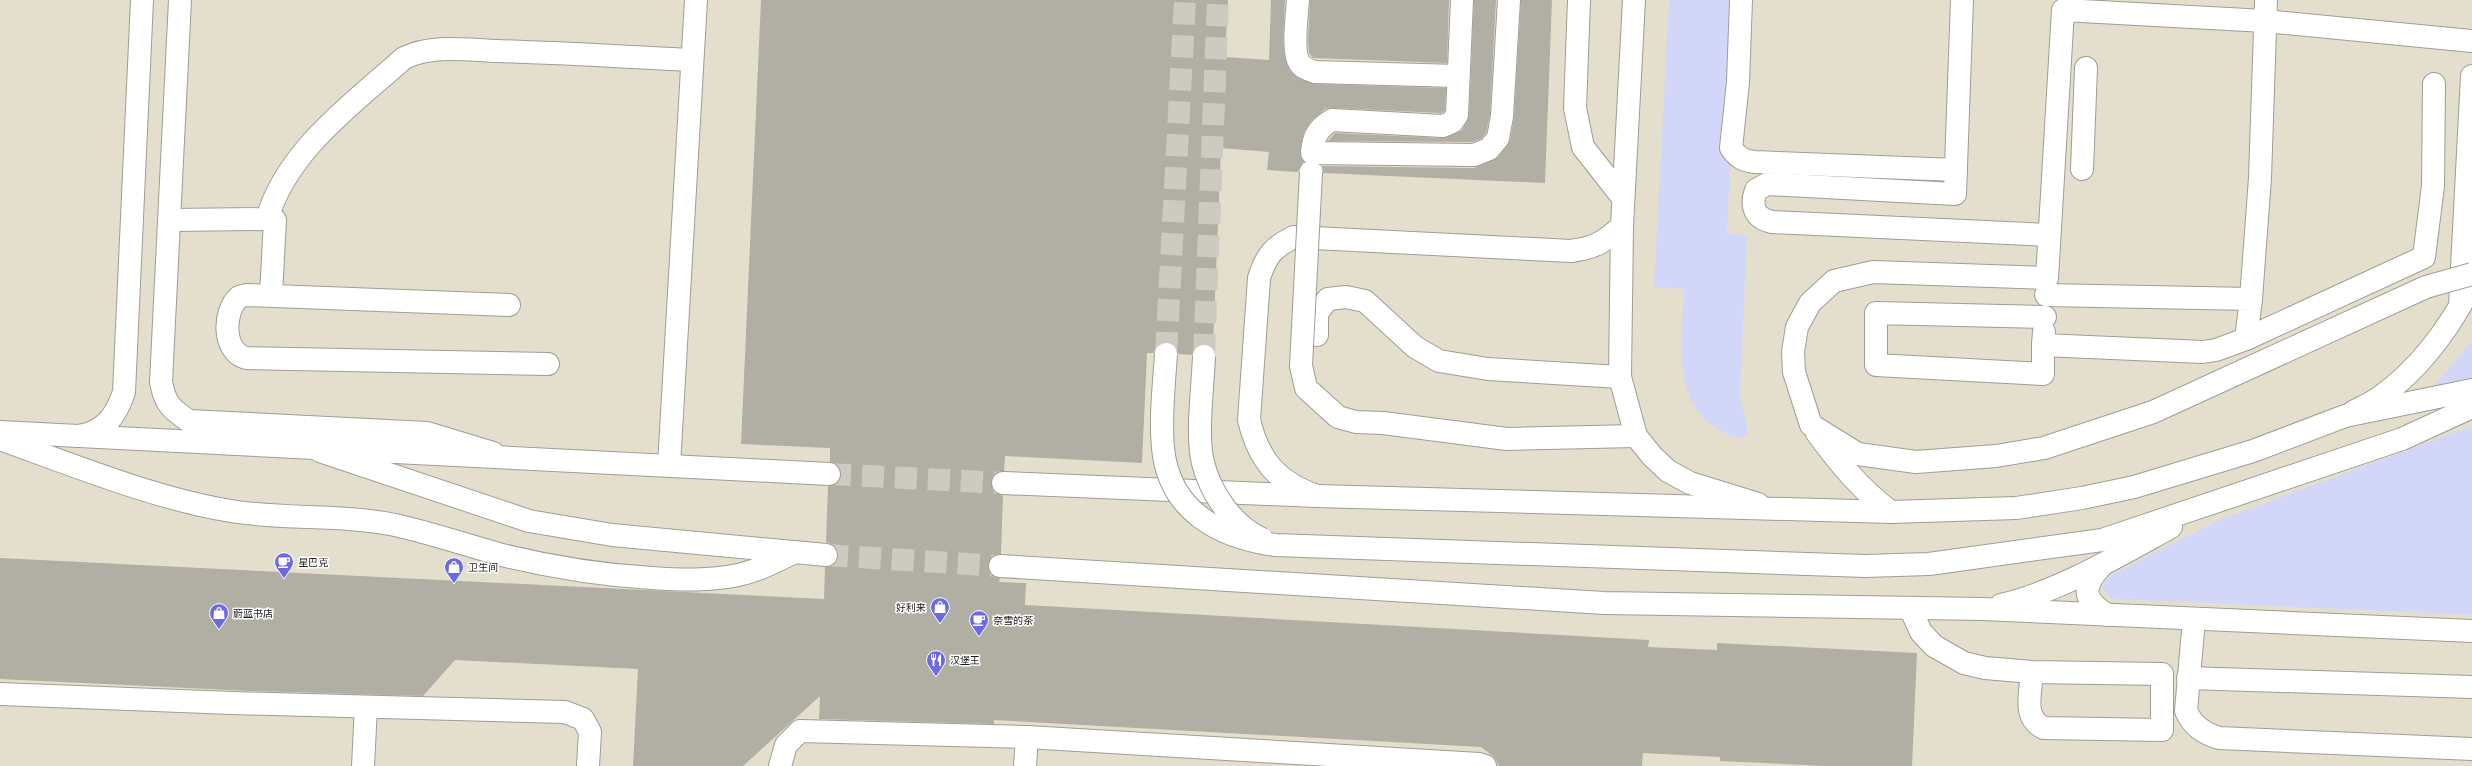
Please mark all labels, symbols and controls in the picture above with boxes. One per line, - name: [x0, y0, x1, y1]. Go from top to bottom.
- cafe icon: 星巴克: [273, 551, 295, 579]
- place label: 星巴克: [298, 555, 328, 569]
- shop icon: 卫生间: [443, 556, 465, 584]
- place label: 卫生间: [468, 560, 498, 574]
- shop icon: 好利来: [929, 596, 951, 624]
- place label: 好利来: [896, 600, 926, 614]
- shop icon: 蔚蓝书店: [208, 602, 230, 630]
- place label: 蔚蓝书店: [233, 606, 273, 620]
- cafe icon: 奈雪的茶: [968, 609, 990, 637]
- place label: 奈雪的茶: [993, 613, 1034, 627]
- restaurant icon: 汉堡王: [925, 649, 947, 677]
- place label: 汉堡王: [950, 653, 980, 667]

